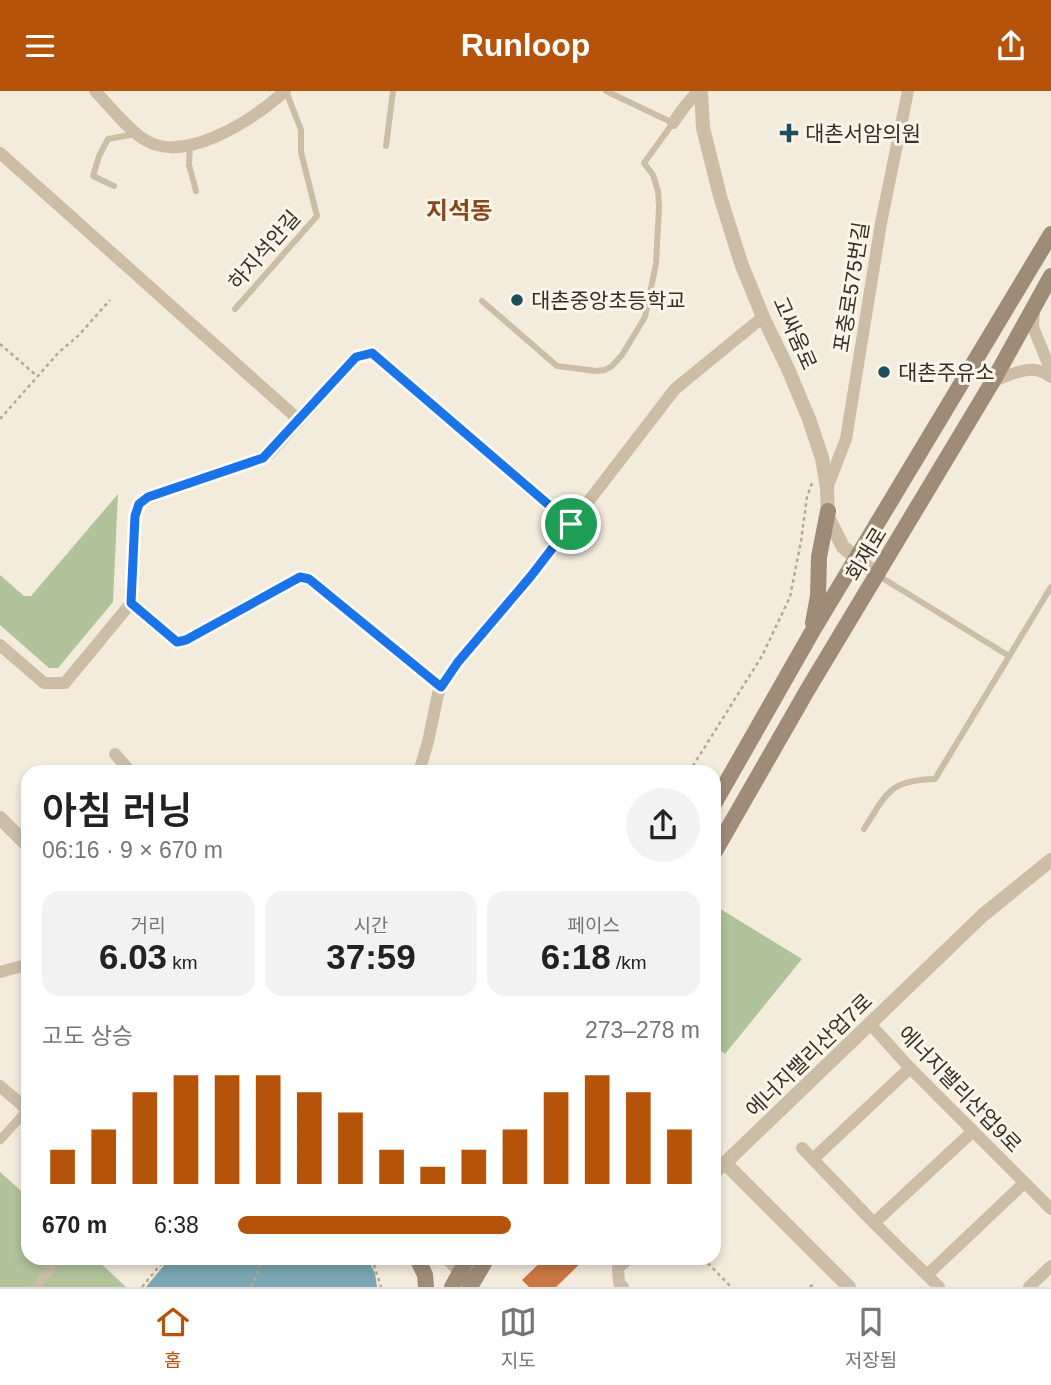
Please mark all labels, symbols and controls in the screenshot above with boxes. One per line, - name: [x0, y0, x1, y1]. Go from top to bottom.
- icon: menu: [21, 27, 59, 65]
- text: Runloop: [461, 27, 590, 63]
- icon: share: [992, 27, 1030, 65]
- place label: 대촌서암의원: [805, 122, 921, 145]
- marker: 대촌서암의원: [779, 123, 799, 143]
- district label: 지석동: [426, 197, 492, 224]
- street label: 하지석안길: [224, 206, 304, 294]
- street label: 포충로575번길: [829, 220, 873, 354]
- place label: 대촌중앙초등학교: [531, 289, 686, 312]
- marker: 대촌중앙초등학교: [509, 292, 525, 308]
- street label: 고싸움로: [769, 293, 821, 373]
- place label: 대촌주유소: [898, 361, 995, 384]
- marker: 대촌주유소: [876, 364, 892, 380]
- pin: [541, 494, 601, 554]
- icon: arrive: [552, 505, 590, 543]
- street label: 회재로: [841, 523, 891, 585]
- button: share: [626, 788, 700, 862]
- text: 아침 러닝: [42, 790, 192, 832]
- text: 06:16 · 9 × 670 m: [42, 837, 223, 863]
- text: 거리: [131, 915, 166, 936]
- text: 시간: [354, 915, 388, 936]
- text: 페이스: [567, 915, 620, 936]
- text: 6.03: [99, 937, 167, 976]
- text: 37:59: [326, 937, 416, 976]
- text: 6:18: [541, 937, 611, 976]
- text: km: [167, 952, 198, 973]
- text: /km: [611, 952, 647, 973]
- street label: 에너지밸리산업7로: [741, 989, 877, 1121]
- text: 273–278 m: [585, 1017, 700, 1043]
- street label: 에너지밸리산업9로: [894, 1021, 1026, 1157]
- text: 고도 상승: [42, 1023, 133, 1049]
- text: 670 m: [42, 1212, 107, 1238]
- text: 6:38: [154, 1212, 199, 1238]
- tab: 홈: [154, 1303, 192, 1372]
- tab: 지도: [499, 1303, 537, 1372]
- tab: 저장됨: [845, 1303, 897, 1372]

